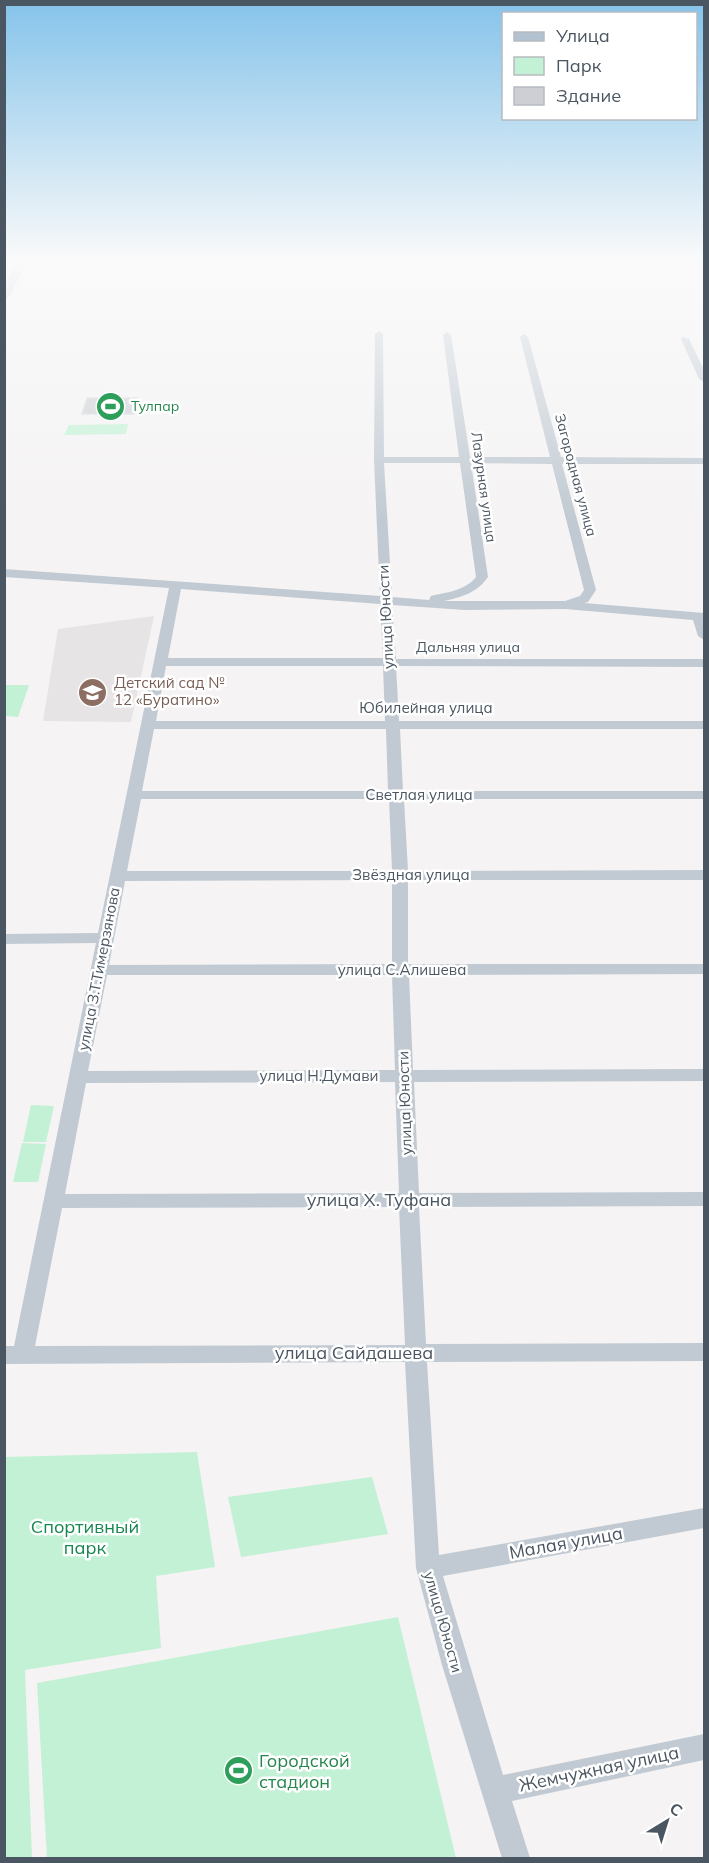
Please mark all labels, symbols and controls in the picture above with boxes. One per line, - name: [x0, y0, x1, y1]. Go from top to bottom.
- legend: [502, 12, 697, 120]
- text: Улица: [555, 24, 610, 47]
- text: Парк: [556, 54, 602, 77]
- text: Здание: [556, 84, 621, 107]
- sports icon: Тулпар: [94, 390, 126, 422]
- place label: Тулпар: [131, 397, 179, 415]
- street label: Загородная улица: [551, 412, 601, 538]
- street label: Лазурная улица: [467, 431, 501, 543]
- street label: улица Юности: [373, 564, 398, 670]
- street label: Дальняя улица: [416, 638, 520, 656]
- place label: Детский сад № 12 «Буратино»: [114, 673, 225, 709]
- school or university icon: Детский сад № 12 «Буратино»: [77, 676, 109, 708]
- street label: Юбилейная улица: [359, 698, 493, 717]
- street label: Светлая улица: [365, 785, 473, 804]
- street label: Звёздная улица: [352, 865, 470, 884]
- street label: улица З.Т.Тимерзянова: [73, 886, 124, 1052]
- street label: улица С.Алишева: [338, 960, 466, 979]
- street label: улица Юности: [393, 1051, 416, 1155]
- street label: улица Н.Думави: [260, 1066, 378, 1085]
- street label: улица Х. Туфана: [307, 1188, 451, 1211]
- street label: улица Сайдашева: [275, 1341, 433, 1364]
- park label: Спортивный парк: [31, 1515, 139, 1559]
- street label: Малая улица: [507, 1521, 625, 1564]
- street label: улица Юности: [420, 1569, 467, 1675]
- street label: Жемчужная улица: [517, 1740, 681, 1797]
- place label: Городской стадион: [259, 1749, 350, 1793]
- sports icon: Городской стадион: [222, 1755, 254, 1787]
- north arrow: [637, 1791, 697, 1851]
- text: С: [666, 1798, 687, 1820]

